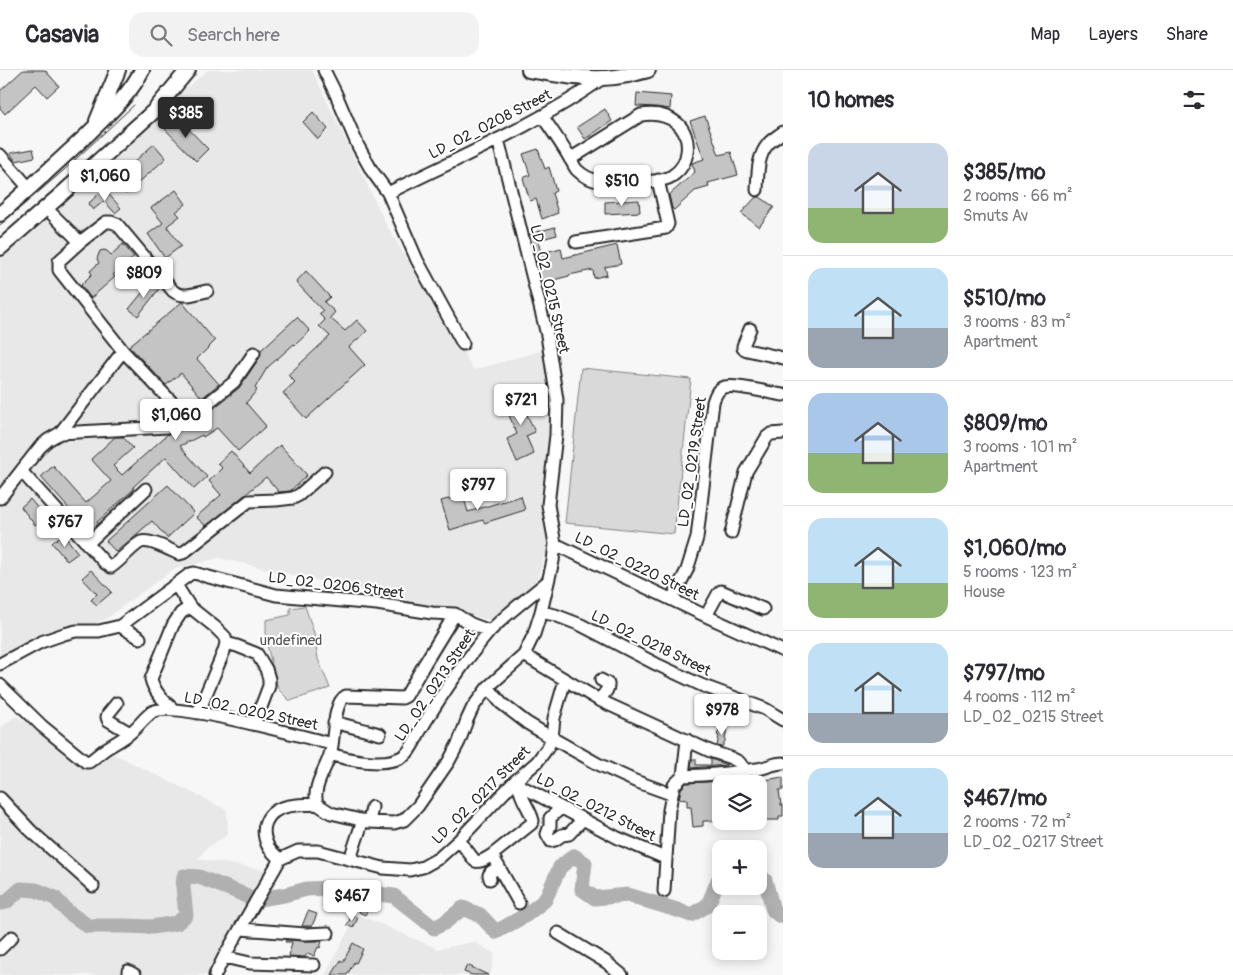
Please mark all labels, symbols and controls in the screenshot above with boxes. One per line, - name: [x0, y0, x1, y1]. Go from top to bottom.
- search box: [129, 12, 479, 57]
- text: Casavia: [25, 20, 99, 49]
- icon: search: [147, 21, 175, 49]
- text: Search here: [187, 23, 280, 47]
- text: Map: [1031, 23, 1060, 46]
- text: Layers: [1088, 23, 1138, 46]
- text: Share: [1166, 23, 1208, 46]
- street label: LD_02_0208 Street: [426, 85, 556, 164]
- icon: filters: [1180, 86, 1208, 114]
- text: 10 homes: [808, 87, 894, 114]
- pin: $385: [156, 97, 216, 139]
- text: $385: [169, 103, 203, 123]
- text: $385/mo: [963, 159, 1046, 186]
- pin: $1,060: [64, 160, 146, 202]
- icon: home: [848, 163, 908, 223]
- pin: $510: [592, 164, 652, 207]
- text: $1,060: [80, 166, 130, 186]
- text: $510: [605, 171, 639, 191]
- text: 2 rooms · 66 m²: [963, 186, 1073, 206]
- text: Smuts Av: [963, 206, 1028, 226]
- street label: LD_02_0215 Street: [525, 223, 574, 356]
- pin: $809: [114, 256, 174, 299]
- text: $809: [126, 263, 162, 283]
- text: $510/mo: [963, 285, 1046, 312]
- icon: home: [848, 288, 908, 348]
- text: 3 rooms · 83 m²: [963, 312, 1071, 332]
- text: Apartment: [963, 332, 1038, 352]
- pin: $721: [491, 384, 551, 426]
- text: $721: [505, 390, 537, 410]
- street label: LD_02_0219 Street: [674, 395, 711, 528]
- pin: $1,060: [135, 398, 217, 441]
- text: $1,060: [151, 405, 201, 425]
- text: $809/mo: [963, 410, 1048, 437]
- icon: home: [848, 413, 908, 473]
- text: 3 rooms · 101 m²: [963, 437, 1077, 457]
- text: Apartment: [963, 457, 1038, 477]
- pin: $797: [448, 468, 508, 511]
- text: $797: [461, 475, 495, 495]
- pin: $767: [35, 506, 95, 548]
- text: $767: [48, 512, 82, 532]
- street label: LD_02_0220 Street: [571, 528, 703, 605]
- text: $1,060/mo: [963, 535, 1066, 562]
- icon: home: [848, 538, 908, 598]
- text: 5 rooms · 123 m²: [963, 562, 1077, 582]
- street label: LD_02_0206 Street: [267, 568, 406, 603]
- text: House: [963, 582, 1005, 602]
- street label: LD_02_0218 Street: [588, 606, 715, 681]
- street label: LD_02_0213 Street: [391, 625, 481, 745]
- park label: undefined: [260, 631, 322, 650]
- text: $797/mo: [963, 660, 1045, 687]
- icon: home: [848, 663, 908, 723]
- text: 4 rooms · 112 m²: [963, 687, 1076, 707]
- street label: LD_02_0202 Street: [182, 688, 320, 735]
- pin: $978: [692, 694, 752, 736]
- text: $978: [705, 700, 739, 720]
- text: LD_02_0215 Street: [963, 707, 1103, 727]
- street label: LD_02_0217 Street: [428, 742, 535, 849]
- street label: LD_02_0212 Street: [533, 769, 660, 846]
- map controls: [712, 775, 767, 960]
- button: layers: [712, 775, 767, 830]
- text: $467/mo: [963, 785, 1047, 812]
- icon: home: [848, 788, 908, 848]
- text: 2 rooms · 72 m²: [963, 812, 1071, 832]
- text: LD_02_0217 Street: [963, 832, 1103, 852]
- button: +: [712, 840, 767, 895]
- pin: $467: [322, 880, 382, 922]
- text: $467: [334, 886, 370, 906]
- button: −: [712, 905, 767, 960]

